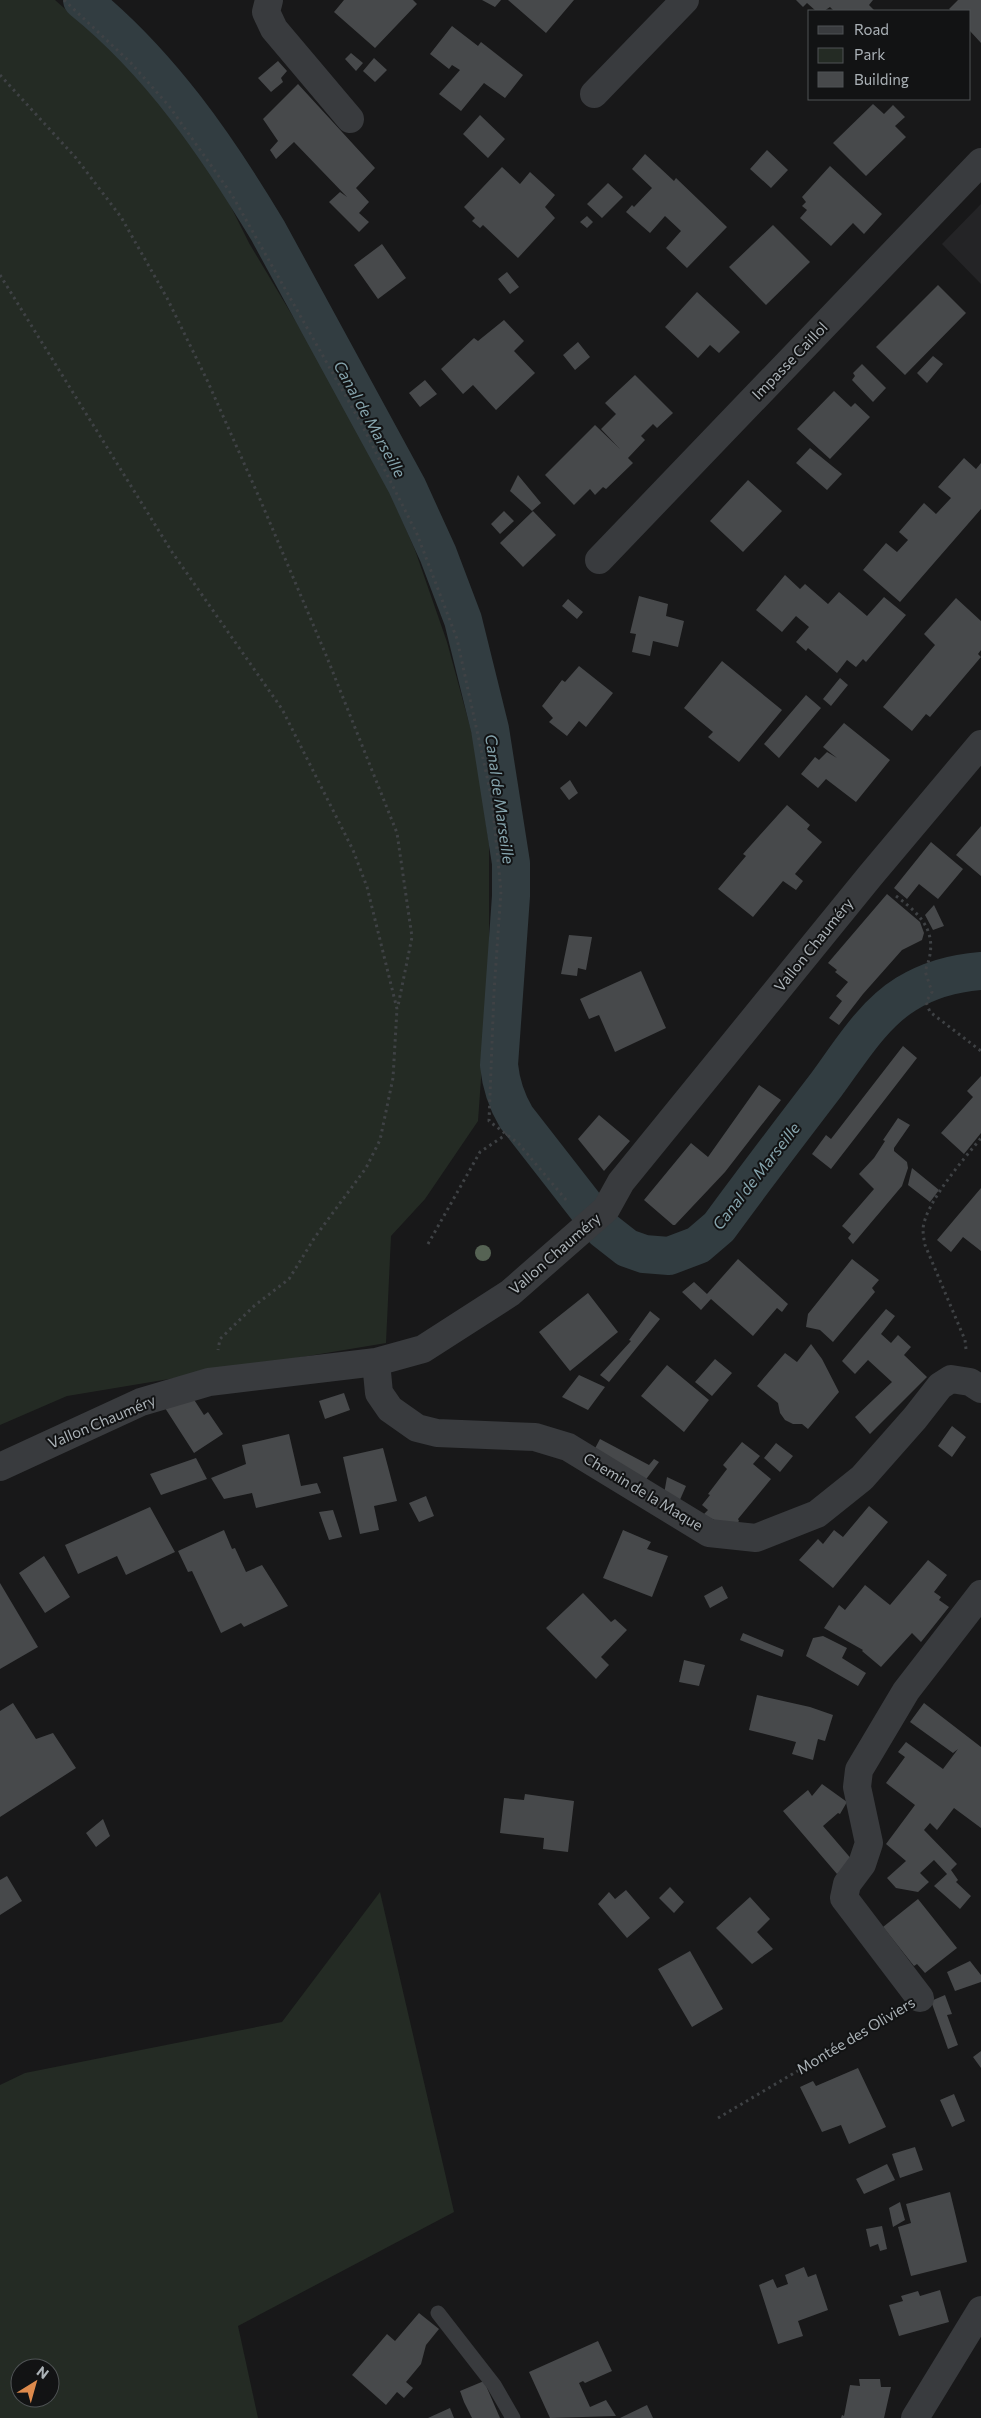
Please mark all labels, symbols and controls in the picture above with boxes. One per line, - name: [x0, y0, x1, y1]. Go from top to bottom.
- legend: [808, 10, 971, 100]
- text: Road: [854, 20, 889, 38]
- text: Park: [854, 45, 885, 63]
- text: Building: [854, 70, 909, 88]
- street label: Impasse Caillol: [748, 318, 831, 403]
- water label: Canal de Marseille: [330, 357, 411, 481]
- water label: Canal de Marseille: [482, 733, 519, 866]
- street label: Vallon Chauméry: [770, 894, 857, 995]
- water label: Canal de Marseille: [708, 1118, 804, 1233]
- street label: Vallon Chauméry: [505, 1208, 604, 1298]
- street label: Vallon Chauméry: [45, 1390, 158, 1452]
- street label: Chemin de la Maque: [580, 1448, 707, 1534]
- street label: Montée des Oliviers: [793, 1993, 918, 2078]
- north arrow: [10, 2358, 60, 2408]
- text: N: [34, 2362, 52, 2382]

